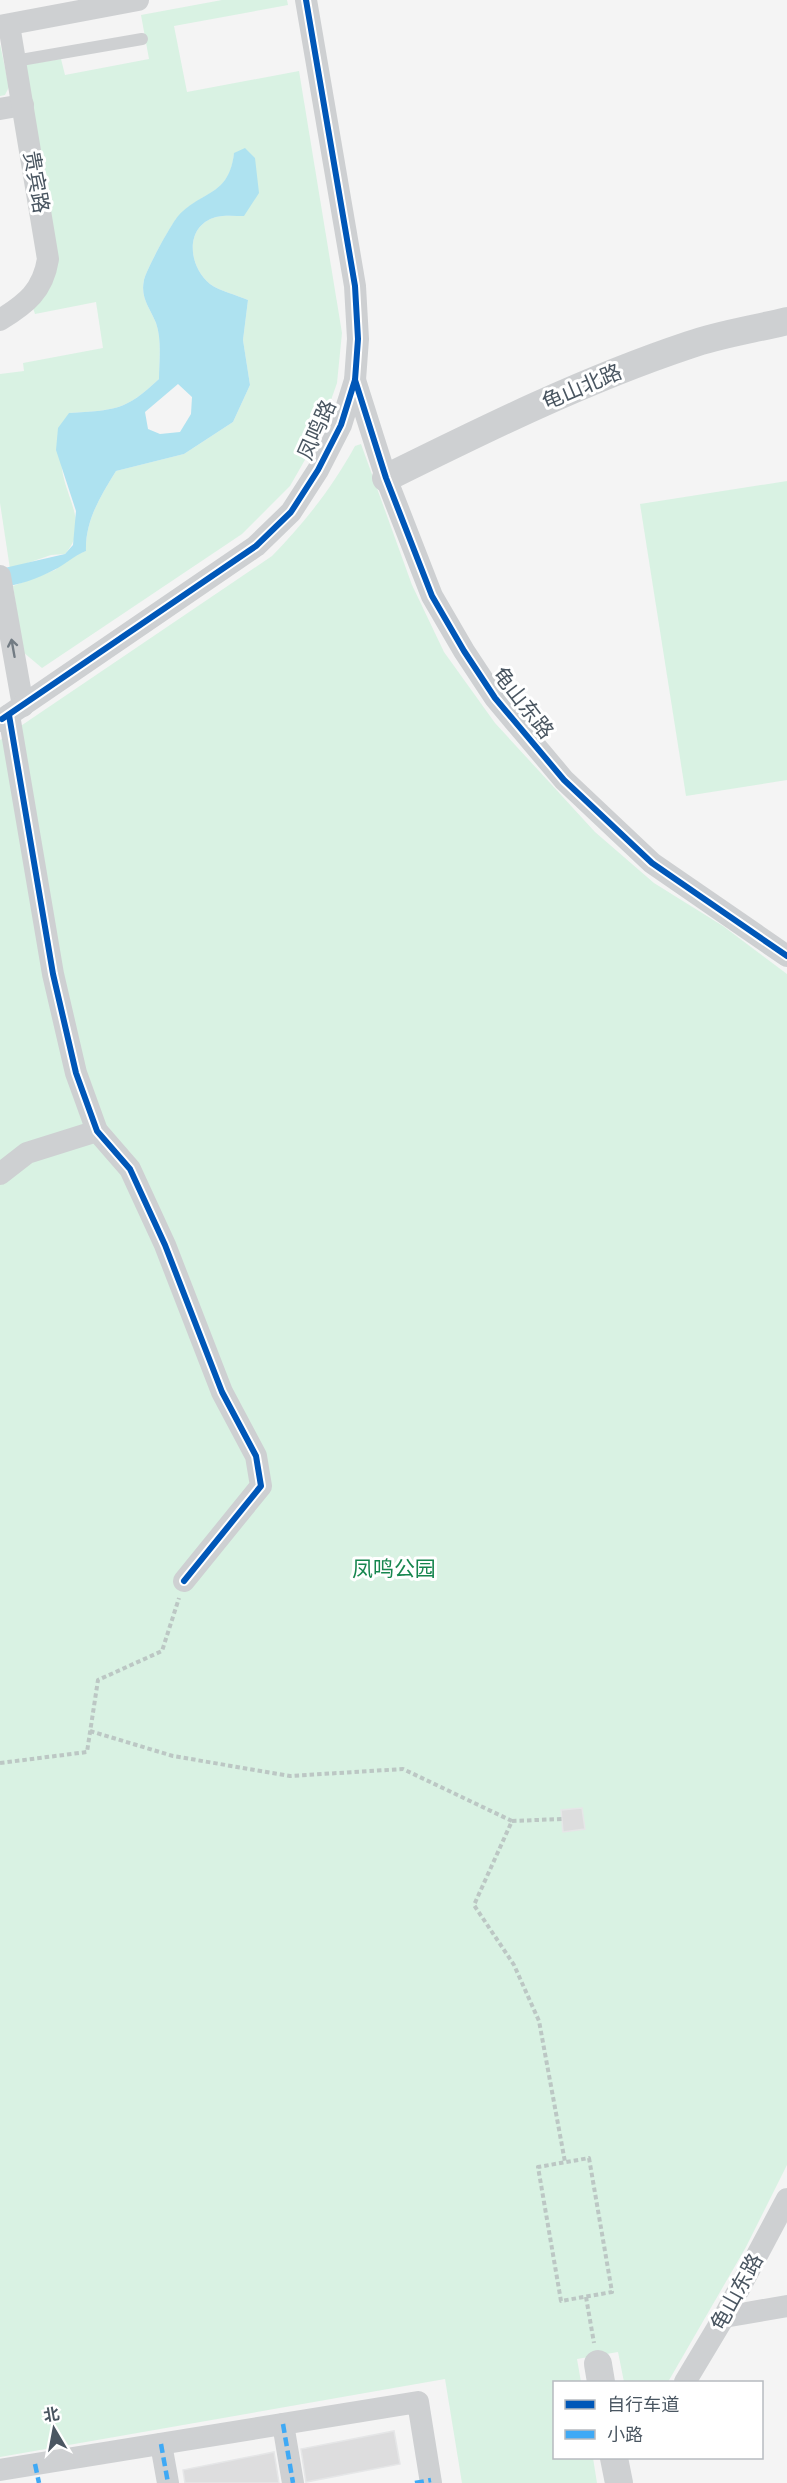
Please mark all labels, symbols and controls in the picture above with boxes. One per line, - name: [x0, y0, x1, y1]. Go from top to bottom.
- street label: 贵宾路: [19, 149, 54, 215]
- street label: 龟山北路: [538, 359, 625, 414]
- street label: 凤鸣路: [292, 396, 341, 464]
- one-way arrow: [7, 639, 18, 658]
- street label: 龟山东路: [488, 662, 559, 743]
- park label: 凤鸣公园: [352, 1556, 436, 1581]
- street label: 龟山东路: [705, 2249, 768, 2335]
- legend: [553, 2381, 763, 2459]
- text: 自行车道: [607, 2394, 679, 2415]
- north arrow: [24, 2399, 84, 2459]
- text: 北: [42, 2404, 61, 2425]
- text: 小路: [607, 2424, 643, 2445]

